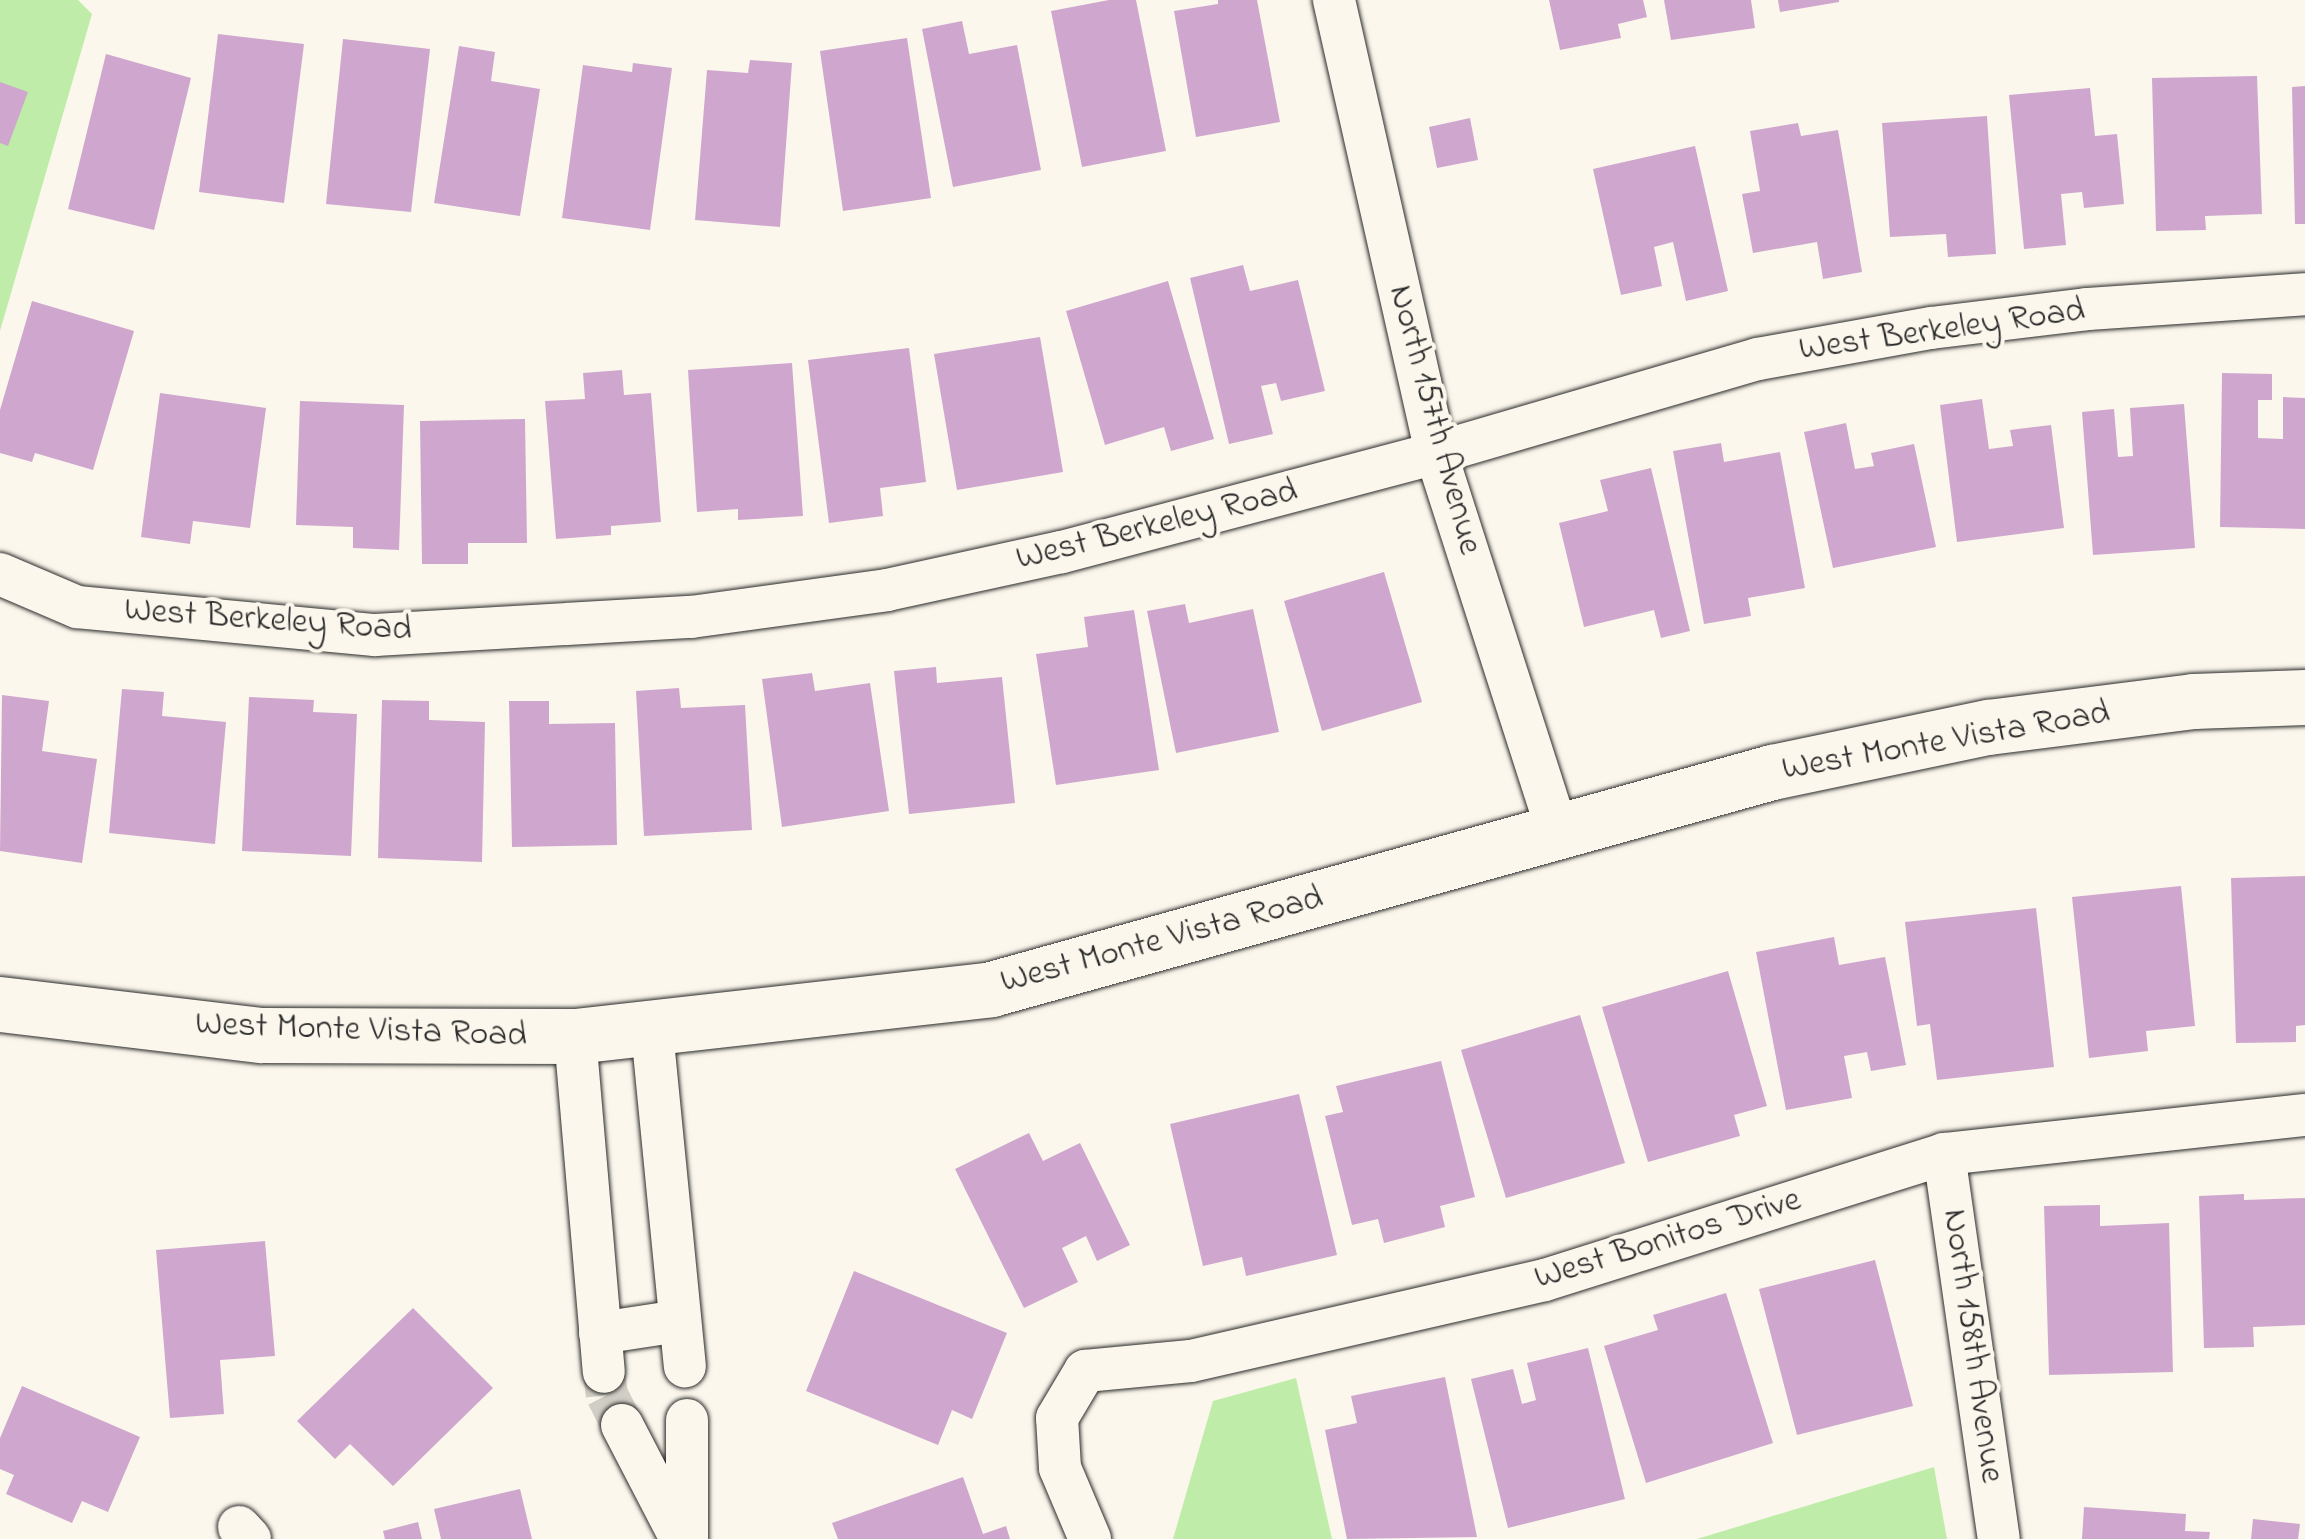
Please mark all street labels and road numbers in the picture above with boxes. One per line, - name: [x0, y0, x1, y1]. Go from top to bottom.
- street label: North 157th Avenue: [1378, 281, 1490, 559]
- street label: West Berkeley Road: [1796, 290, 2088, 372]
- street label: West Berkeley Road: [1012, 471, 1302, 581]
- street label: West Berkeley Road: [123, 590, 413, 652]
- street label: West Monte Vista Road: [1779, 693, 2113, 791]
- street label: West Monte Vista Road: [996, 878, 1328, 1004]
- street label: West Monte Vista Road: [194, 1004, 528, 1058]
- street label: West Bonitos Drive: [1530, 1180, 1806, 1300]
- street label: North 158th Avenue: [1932, 1206, 2012, 1486]

